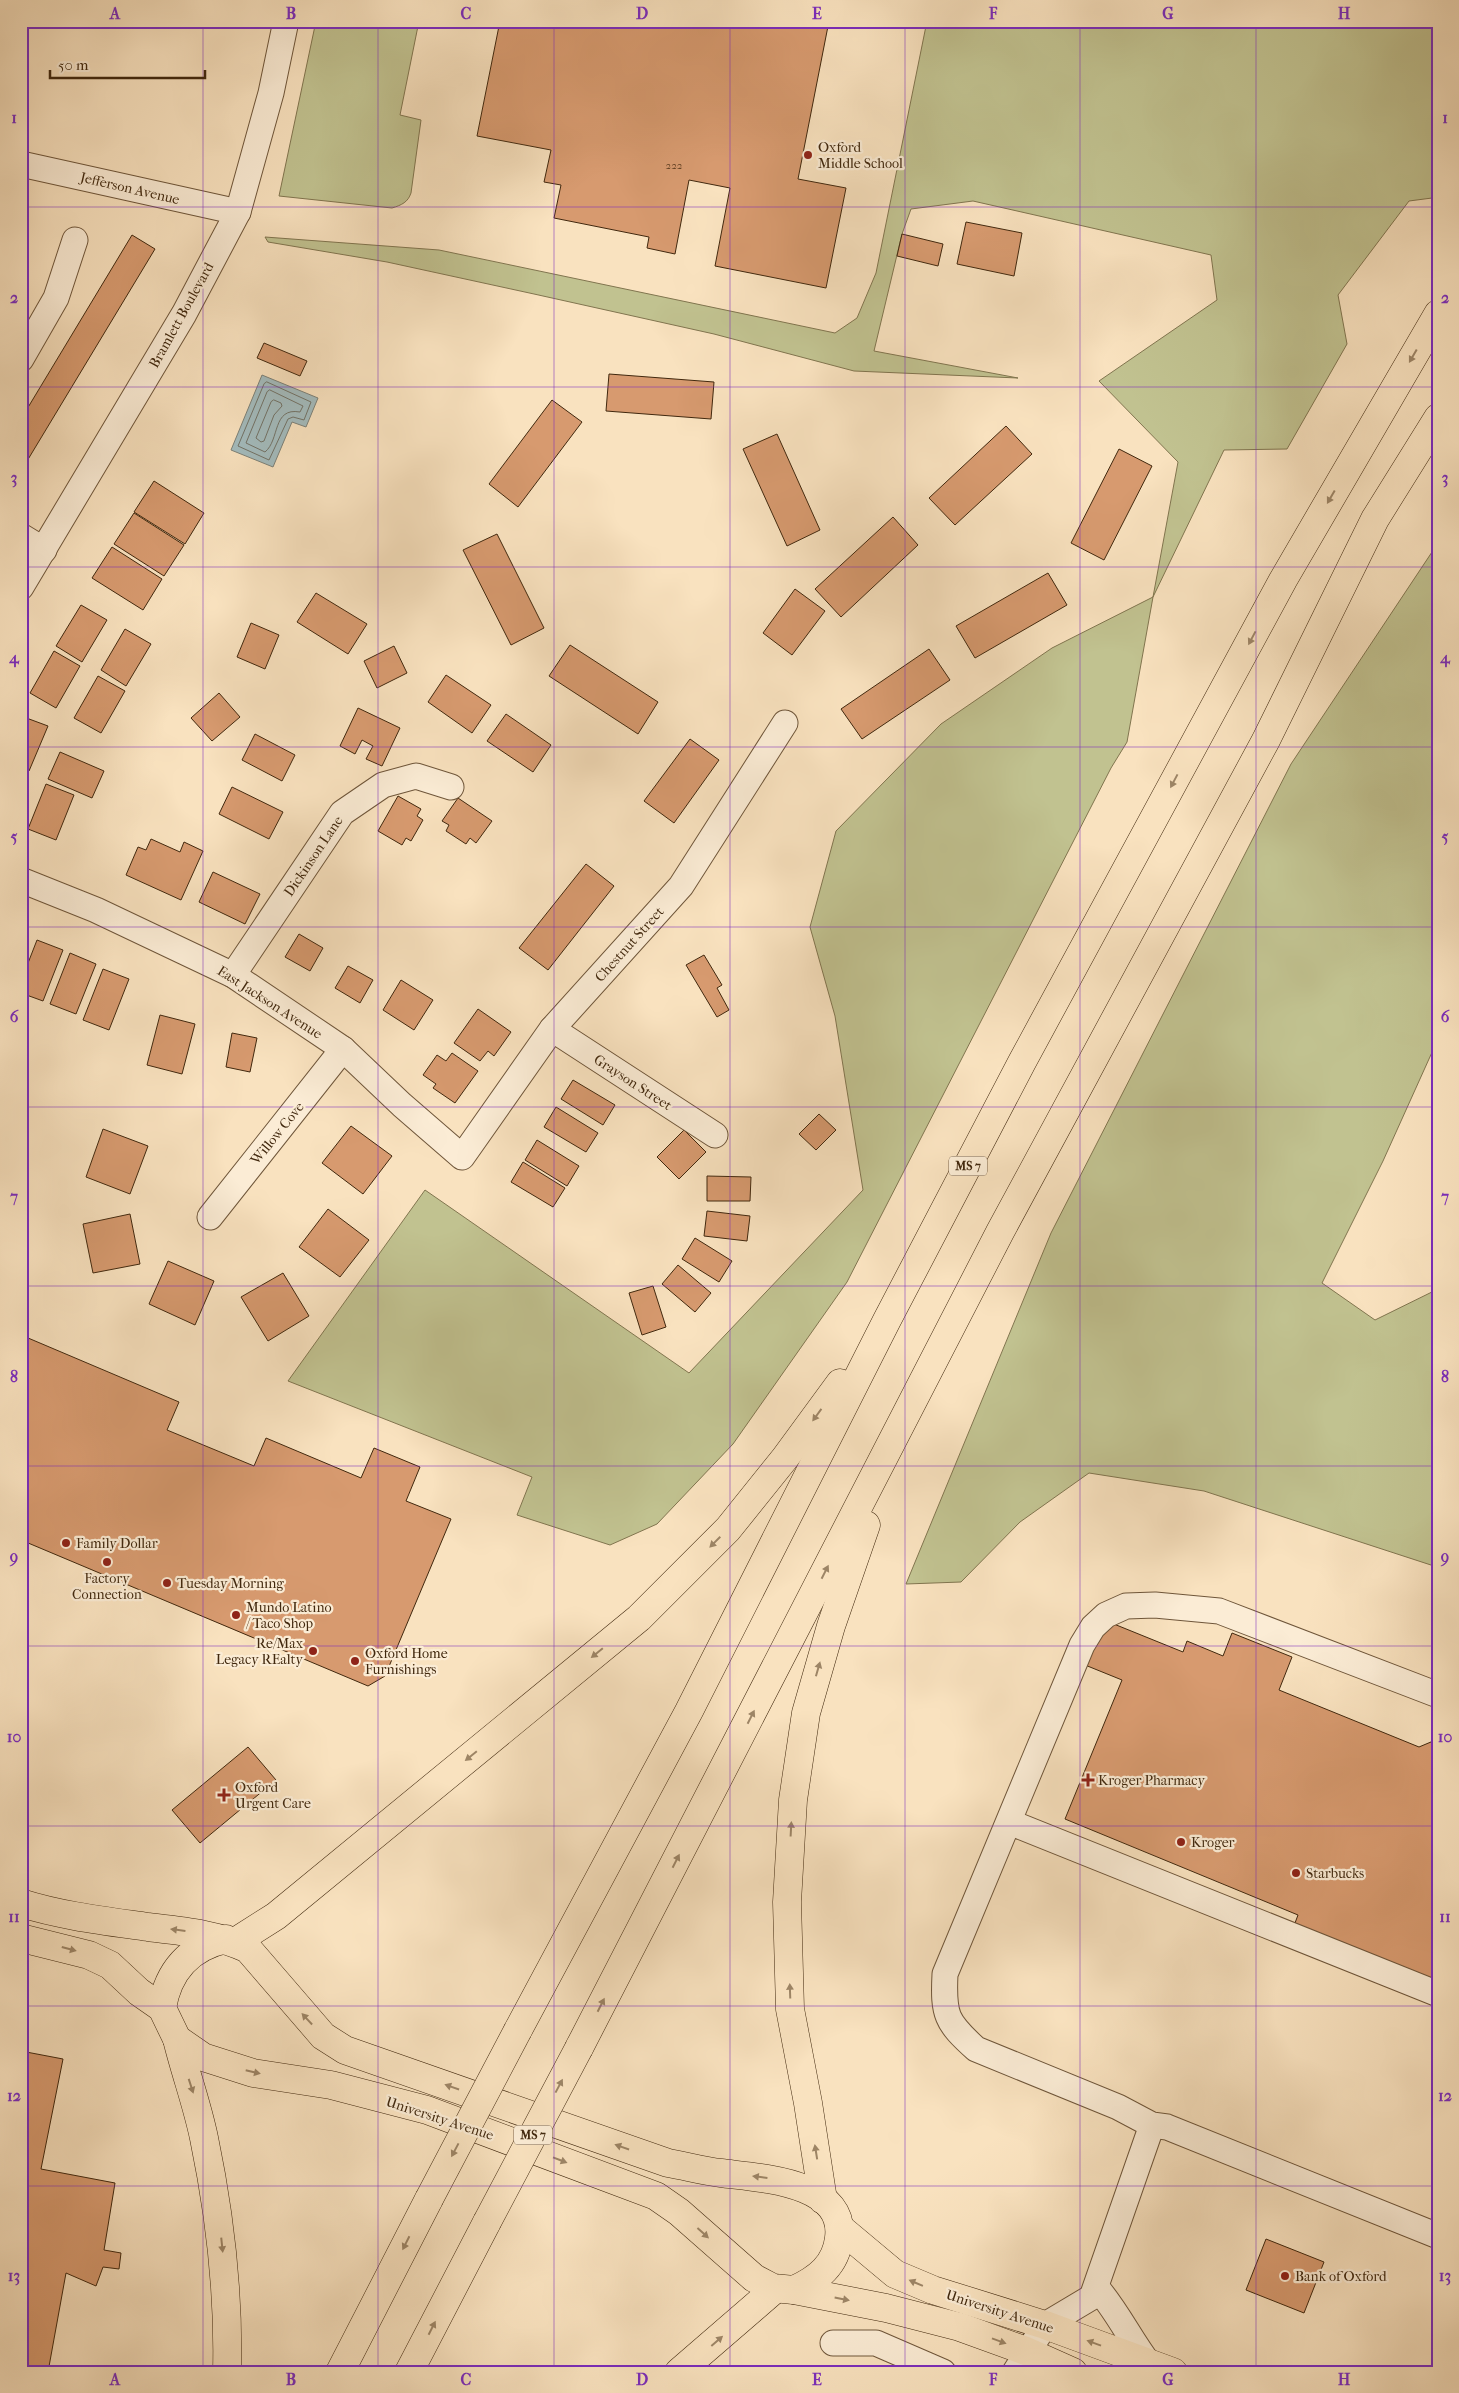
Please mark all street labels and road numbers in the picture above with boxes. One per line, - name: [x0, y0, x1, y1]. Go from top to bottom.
- street label: Jefferson Avenue: [78, 169, 181, 208]
- street label: Bramlett Boulevard: [145, 259, 218, 371]
- street label: Dickinson Lane: [280, 813, 347, 900]
- street label: Chestnut Street: [591, 903, 668, 985]
- street label: East Jackson Avenue: [214, 962, 325, 1043]
- street label: Grayson Street: [590, 1051, 675, 1114]
- street label: Willow Cove: [246, 1099, 308, 1169]
- road number: MS 7: [949, 1156, 987, 1176]
- street label: University Avenue: [384, 2093, 496, 2144]
- road number: MS 7: [514, 2126, 552, 2144]
- street label: University Avenue: [944, 2286, 1056, 2337]

